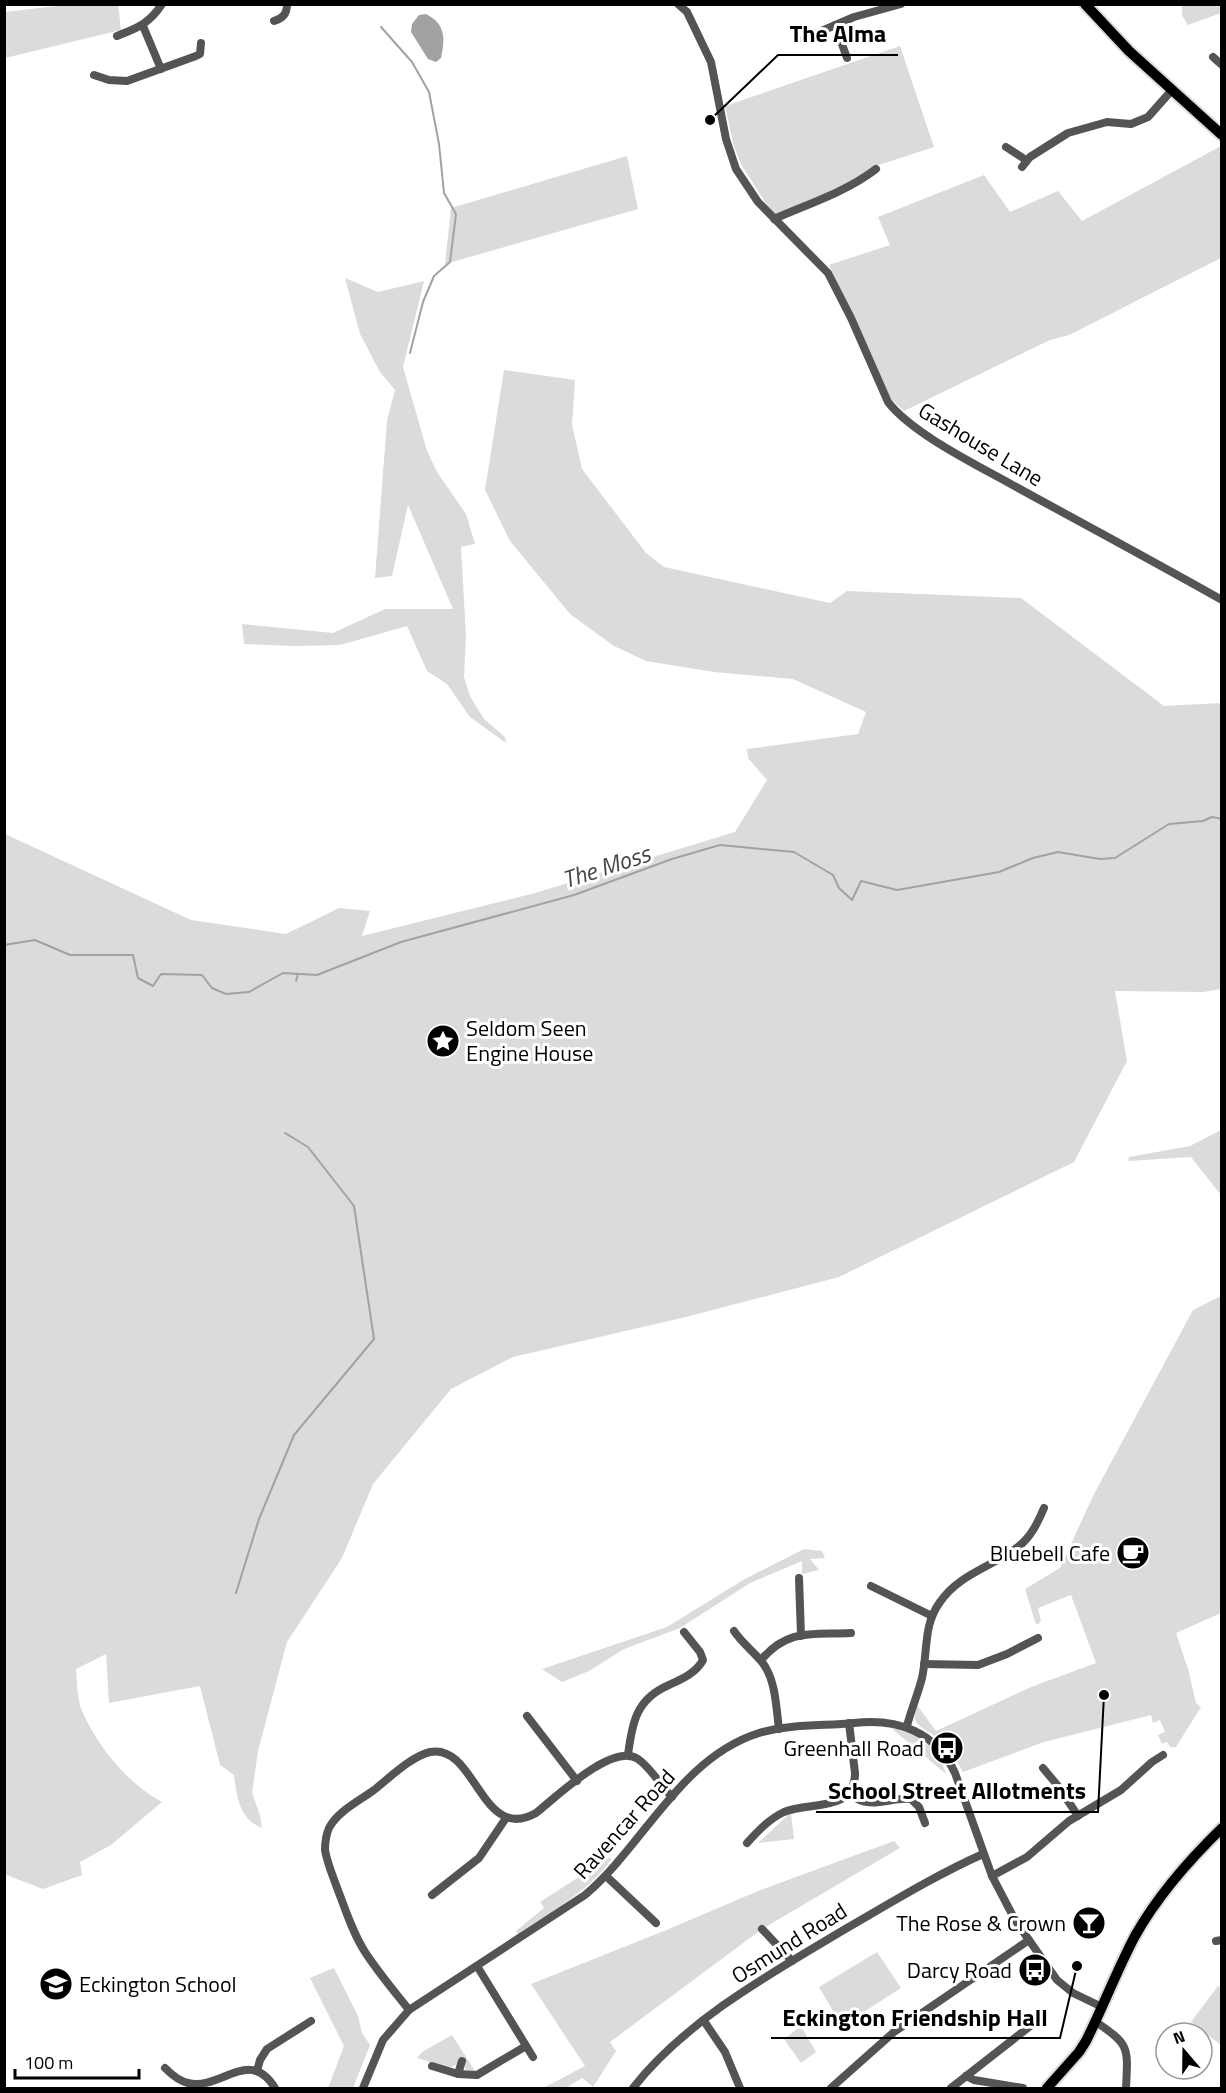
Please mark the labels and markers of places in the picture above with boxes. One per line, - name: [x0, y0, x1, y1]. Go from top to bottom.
- callout: The Alma: [778, 13, 898, 55]
- place label: Seldom Seen Engine House: [466, 1011, 593, 1070]
- place icon: Seldom Seen Engine House: [425, 1023, 461, 1059]
- cafe icon: Bluebell Cafe: [1115, 1535, 1151, 1571]
- place label: Bluebell Cafe: [990, 1536, 1110, 1570]
- bus stop icon: Greenhall Road: [929, 1730, 965, 1766]
- place label: Greenhall Road: [784, 1731, 924, 1765]
- callout: School Street Allotments: [816, 1770, 1098, 1812]
- bar icon: The Rose & Crown: [1071, 1905, 1107, 1941]
- place label: The Rose & Crown: [896, 1906, 1066, 1940]
- bus stop icon: Darcy Road: [1017, 1952, 1053, 1988]
- place label: Darcy Road: [907, 1953, 1012, 1987]
- school or university icon: Eckington School: [38, 1966, 74, 2002]
- place label: Eckington School: [79, 1967, 237, 2001]
- callout: Eckington Friendship Hall: [771, 1996, 1060, 2038]

